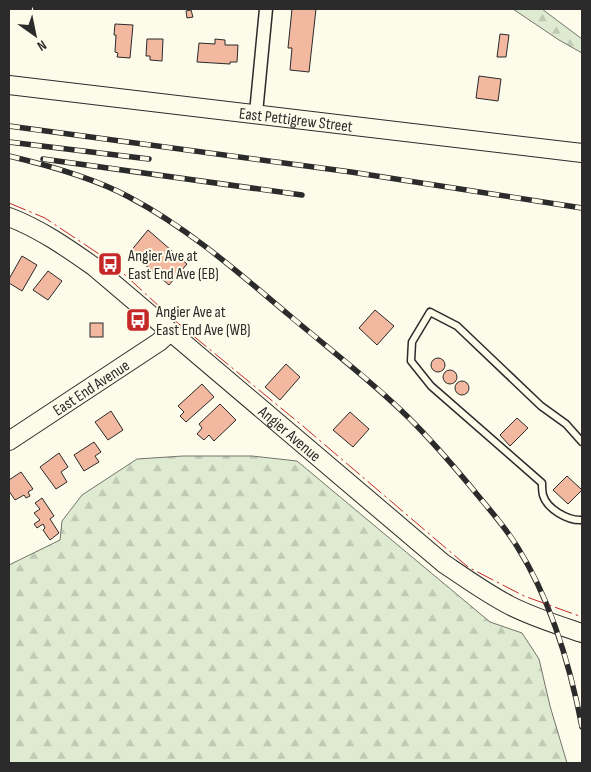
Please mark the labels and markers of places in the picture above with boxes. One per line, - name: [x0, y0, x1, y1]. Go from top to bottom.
- place label: Angier Ave at East End Ave (EB): [127, 247, 219, 284]
- bus stop icon: Angier Ave at East End Ave (EB): [97, 251, 123, 277]
- place label: Angier Ave at East End Ave (WB): [155, 303, 251, 340]
- bus stop icon: Angier Ave at East End Ave (WB): [125, 307, 151, 333]

